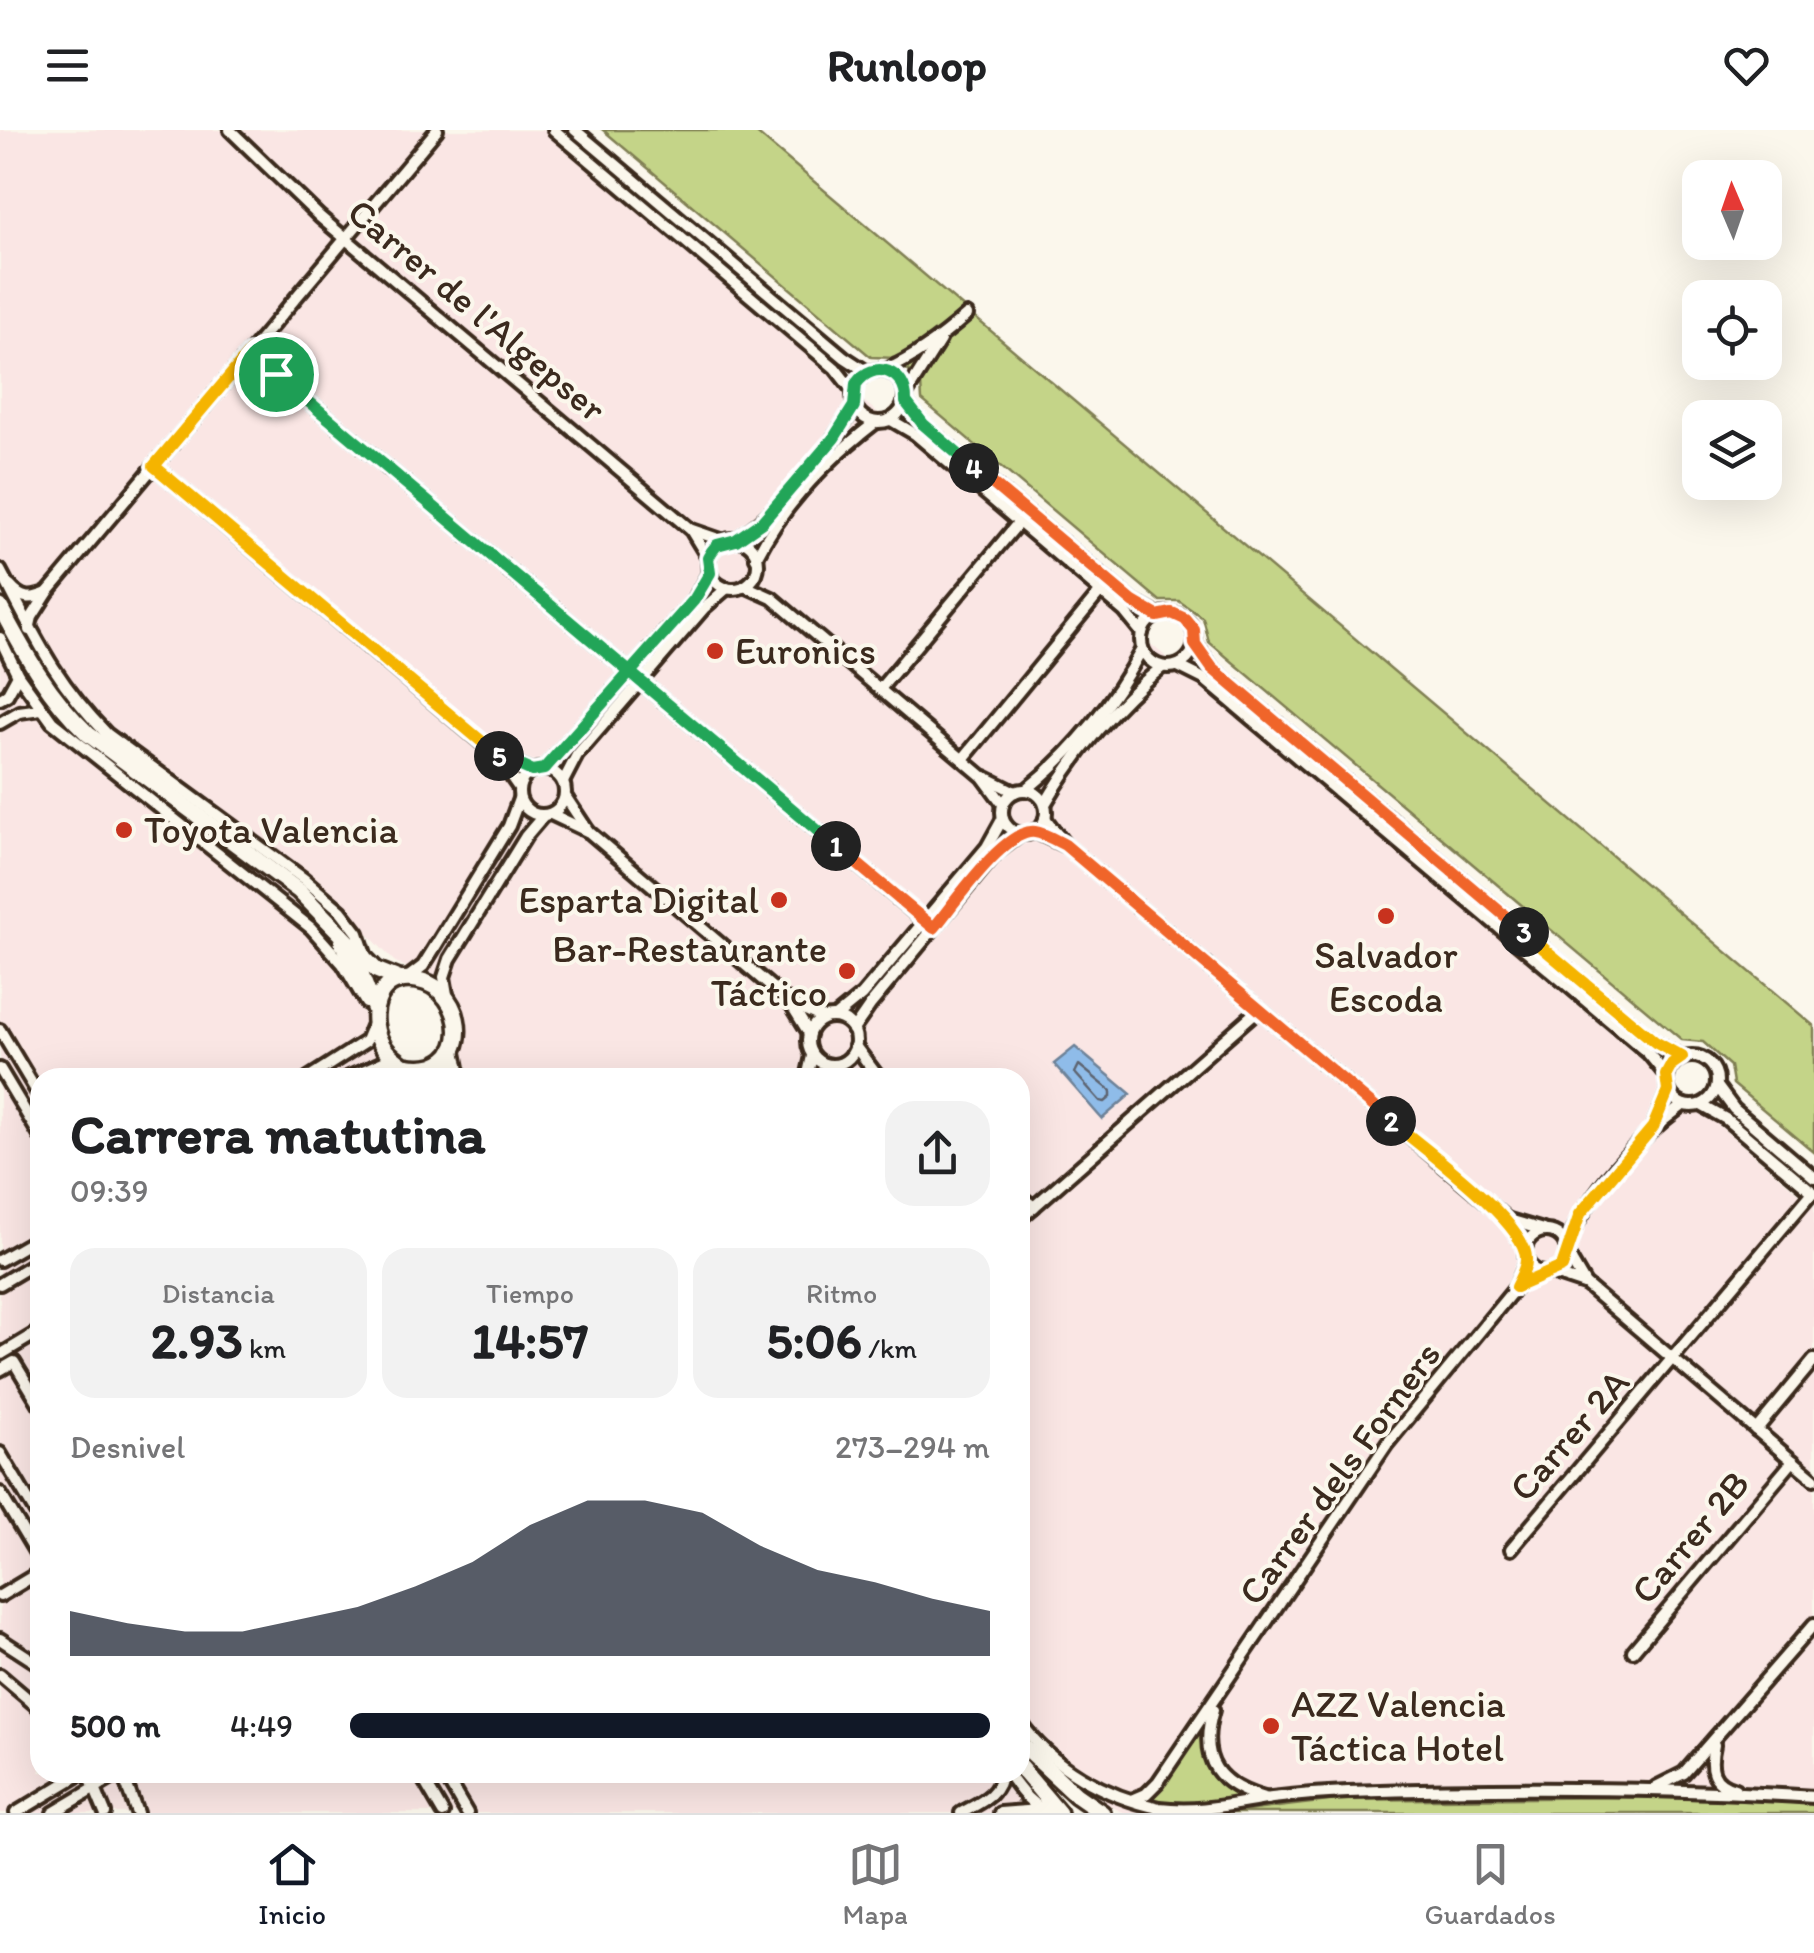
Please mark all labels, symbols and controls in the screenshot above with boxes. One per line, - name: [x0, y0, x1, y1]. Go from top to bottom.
- icon: menu: [40, 38, 95, 93]
- text: Runloop: [827, 38, 987, 92]
- icon: heart: [1719, 38, 1774, 93]
- north arrow: [1682, 160, 1782, 260]
- map controls: [1682, 160, 1782, 500]
- street label: Carrer de l'Algepser: [339, 189, 615, 431]
- button: locate: [1682, 280, 1782, 380]
- pin: [234, 332, 319, 417]
- icon: arrive: [249, 347, 304, 402]
- button: layers: [1682, 400, 1782, 500]
- pin: 4: [949, 443, 999, 493]
- text: 4: [966, 451, 982, 485]
- place label: Euronics: [735, 628, 876, 674]
- marker: Euronics: [704, 640, 726, 662]
- pin: 5: [474, 731, 524, 781]
- text: 5: [492, 739, 506, 773]
- place label: Toyota Valencia: [144, 807, 398, 853]
- marker: Toyota Valencia: [113, 819, 135, 841]
- pin: 1: [811, 821, 861, 871]
- text: 1: [830, 829, 843, 863]
- place label: Esparta Digital: [518, 877, 759, 923]
- marker: Esparta Digital: [768, 889, 790, 911]
- marker: Salvador Escoda: [1375, 905, 1397, 927]
- pin: 3: [1499, 907, 1549, 957]
- text: 3: [1516, 915, 1532, 949]
- place label: Bar-Restaurante Táctico: [552, 926, 827, 1016]
- place label: Salvador Escoda: [1314, 932, 1458, 1022]
- marker: Bar-Restaurante Táctico: [836, 960, 858, 982]
- pin: 2: [1366, 1096, 1416, 1146]
- text: Carrera matutina: [70, 1101, 485, 1167]
- button: share: [885, 1101, 990, 1206]
- text: 2: [1384, 1104, 1398, 1138]
- text: 09:39: [70, 1172, 148, 1210]
- text: Distancia: [162, 1276, 275, 1310]
- text: Tiempo: [486, 1276, 574, 1310]
- text: Ritmo: [806, 1276, 877, 1310]
- text: 2.93: [151, 1310, 243, 1371]
- text: 14:57: [472, 1310, 588, 1371]
- text: 5:06: [766, 1310, 862, 1371]
- text: km: [243, 1331, 286, 1365]
- text: /km: [862, 1331, 917, 1365]
- street label: Carrer dels Forners: [1228, 1332, 1450, 1614]
- street label: Carrer 2A: [1499, 1360, 1639, 1510]
- text: Desnivel: [70, 1428, 185, 1466]
- text: 273–294 m: [835, 1428, 990, 1466]
- street label: Carrer 2B: [1621, 1461, 1759, 1613]
- place label: AZZ Valencia Táctica Hotel: [1291, 1681, 1506, 1771]
- text: 500 m: [70, 1707, 160, 1745]
- text: 4:49: [230, 1707, 293, 1745]
- marker: AZZ Valencia Táctica Hotel: [1260, 1715, 1282, 1737]
- tab: Inicio: [258, 1837, 326, 1931]
- tab: Mapa: [843, 1837, 908, 1931]
- tab: Guardados: [1424, 1837, 1556, 1931]

